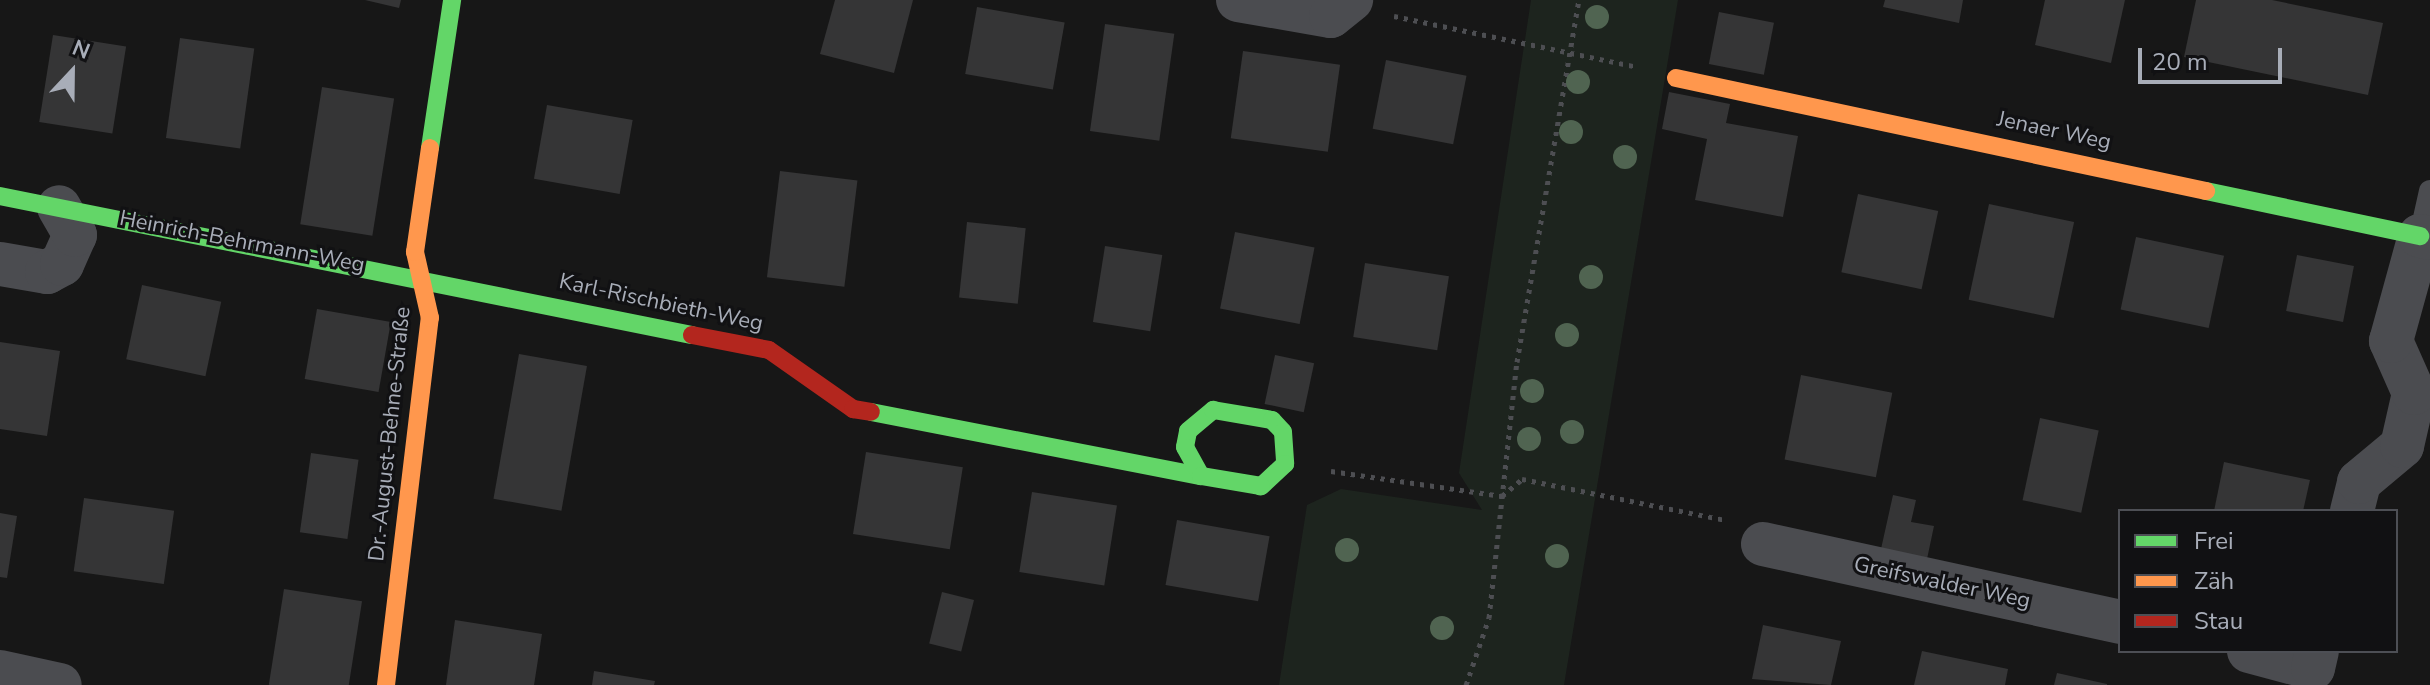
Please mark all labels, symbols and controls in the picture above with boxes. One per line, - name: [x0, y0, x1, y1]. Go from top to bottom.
- north arrow: [32, 32, 112, 112]
- scale bar: [2142, 32, 2286, 82]
- text: N: [68, 33, 94, 67]
- text: 20 m: [2152, 46, 2208, 78]
- street label: Jenaer Weg: [1995, 106, 2113, 156]
- street label: Heinrich-Behrmann-Weg: [117, 205, 367, 279]
- street label: Karl-Rischbieth-Weg: [557, 268, 765, 338]
- street label: Dr.-August-Behne-Straße: [363, 305, 417, 563]
- legend: [2118, 509, 2398, 653]
- text: Frei: [2194, 525, 2234, 557]
- street label: Greifswalder Weg: [1851, 551, 2033, 615]
- text: Zäh: [2194, 565, 2234, 597]
- text: Stau: [2194, 605, 2243, 637]

